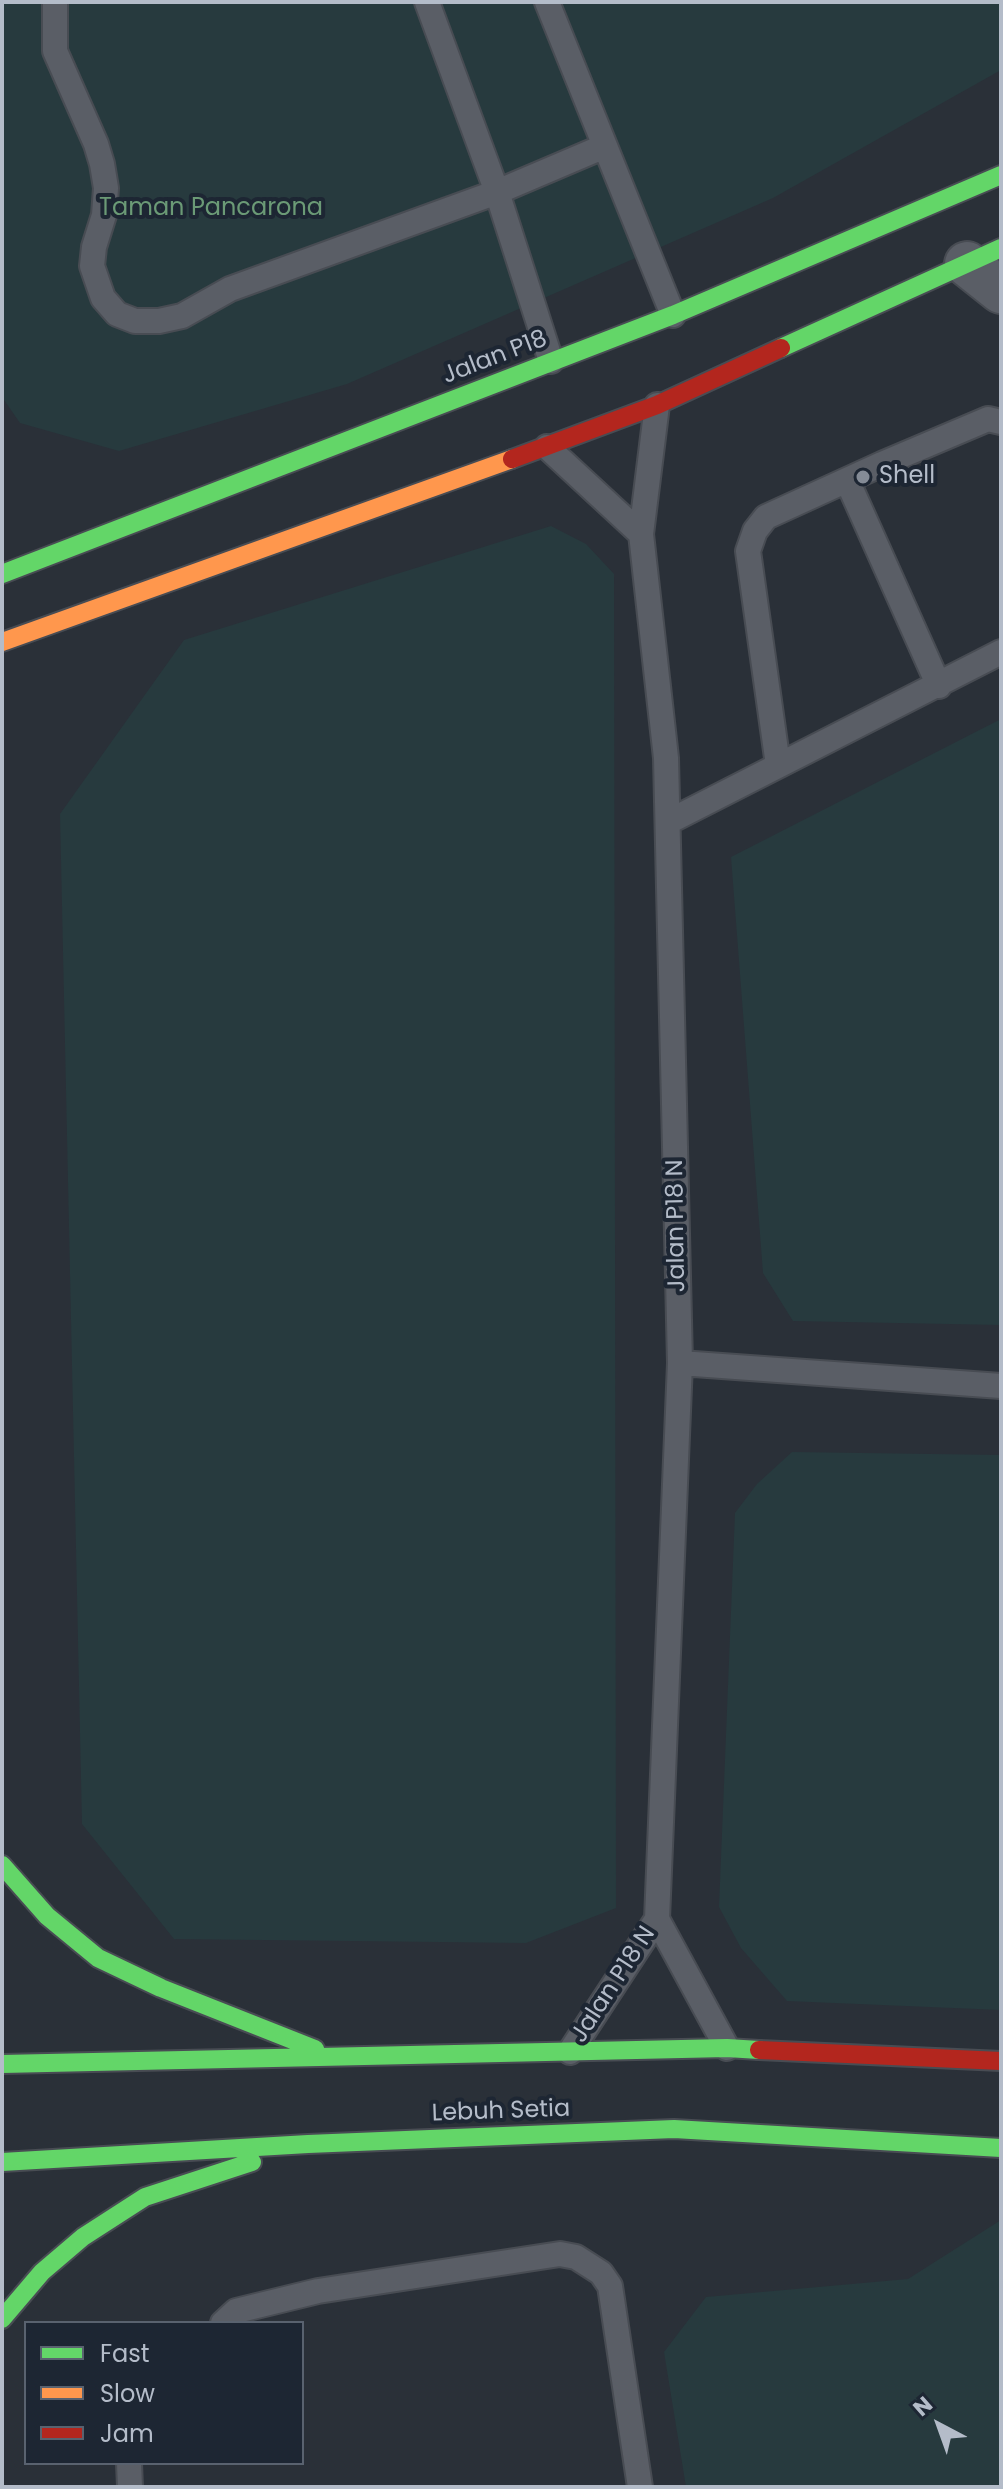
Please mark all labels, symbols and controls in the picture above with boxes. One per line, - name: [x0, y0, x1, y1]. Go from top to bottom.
- park label: Taman Pancarona: [99, 195, 323, 223]
- street label: Jalan P18: [439, 325, 551, 391]
- place label: Shell: [879, 463, 935, 491]
- marker: Shell: [854, 468, 872, 486]
- street label: Jalan P18 N: [661, 1159, 693, 1293]
- street label: Jalan P18 N: [566, 1921, 662, 2049]
- street label: Lebuh Setia: [431, 2095, 571, 2129]
- legend: [24, 2321, 304, 2465]
- text: Fast: [100, 2337, 150, 2370]
- text: Slow: [100, 2377, 155, 2410]
- north arrow: [899, 2385, 979, 2465]
- text: N: [907, 2389, 939, 2424]
- text: Jam: [100, 2417, 154, 2450]

